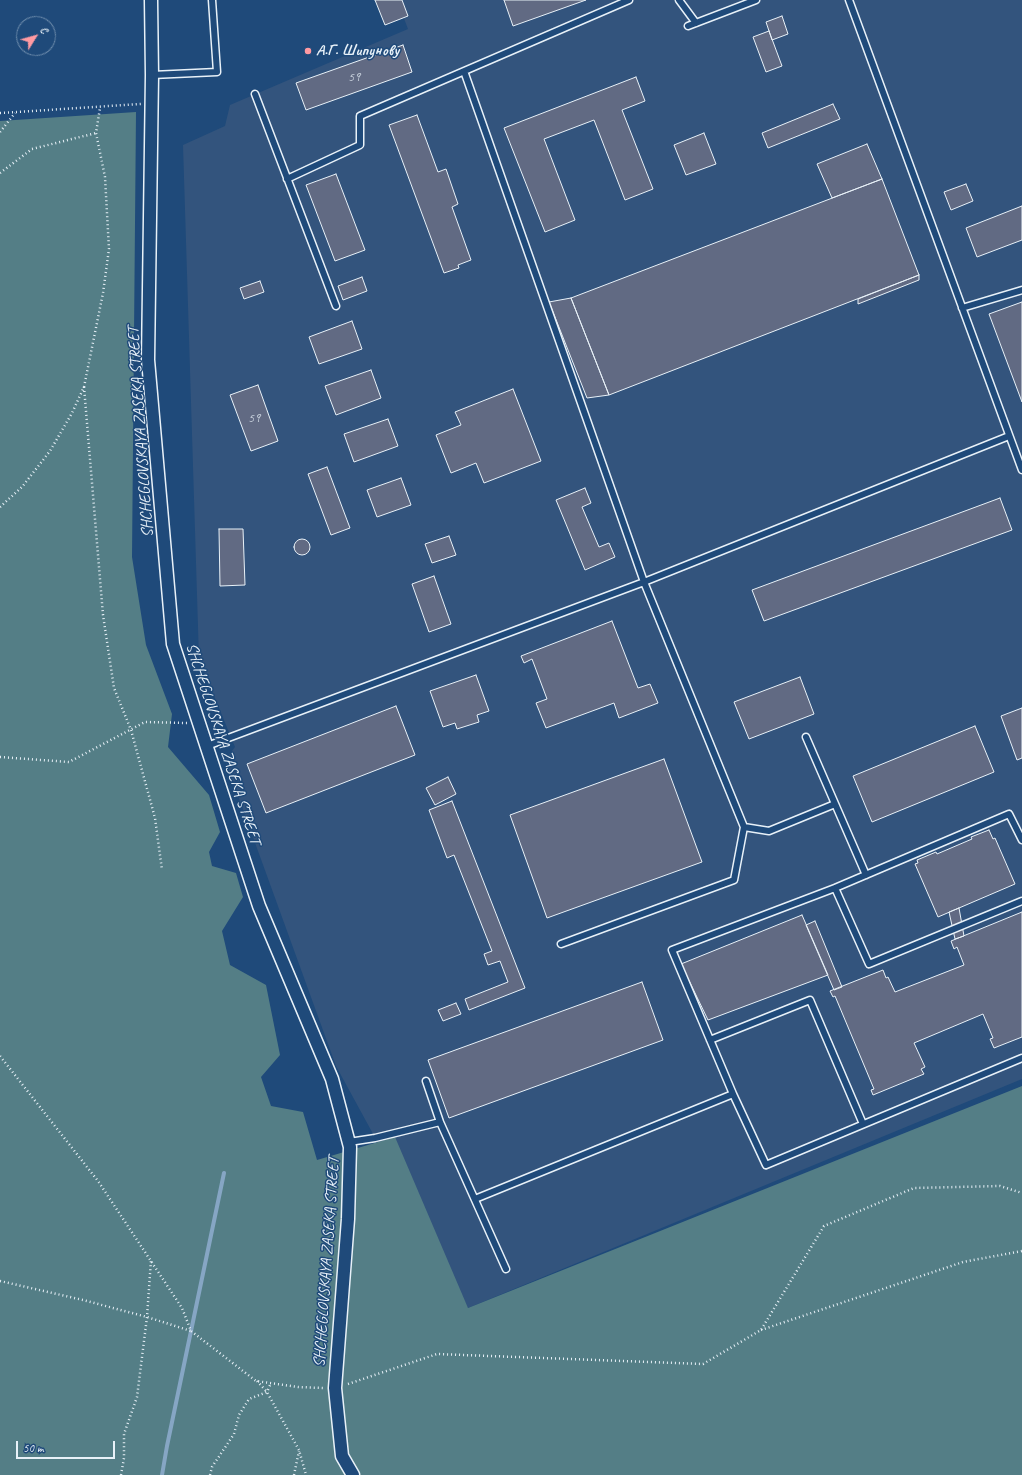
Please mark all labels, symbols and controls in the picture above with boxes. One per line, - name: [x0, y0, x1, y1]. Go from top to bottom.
- north arrow: [16, 16, 56, 56]
- text: С: [38, 23, 52, 36]
- place label: А.Г. Шипунову: [316, 41, 399, 61]
- marker: А.Г. Шипунову: [303, 46, 313, 56]
- house number: 59: [348, 69, 360, 85]
- street label: SHCHEGLOVSKAYA ZASEKA STREET: [124, 326, 158, 538]
- house number: 59: [248, 410, 260, 426]
- street label: SHCHEGLOVSKAYA ZASEKA STREET: [181, 641, 265, 847]
- street label: SHCHEGLOVSKAYA ZASEKA STREET: [310, 1156, 344, 1368]
- scale bar: [18, 1433, 117, 1459]
- text: 50 m: [23, 1440, 43, 1456]

